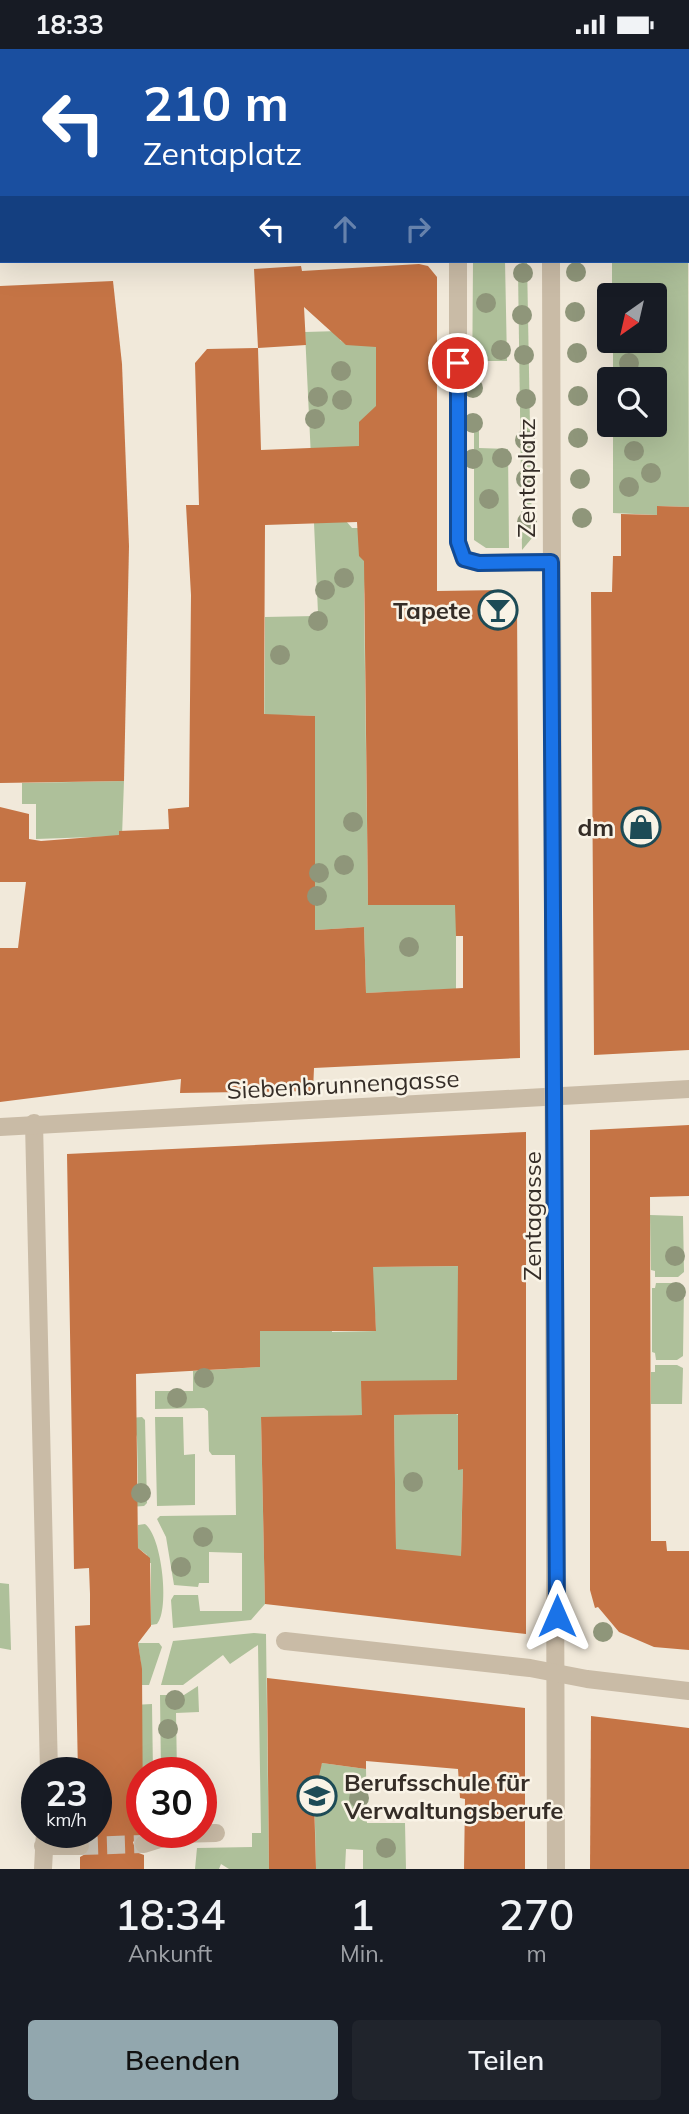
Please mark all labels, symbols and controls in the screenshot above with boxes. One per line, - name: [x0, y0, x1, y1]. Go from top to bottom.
- text: 18:33: [35, 8, 104, 41]
- text: 210 m: [143, 72, 289, 133]
- icon: left: [28, 77, 119, 168]
- text: Zentaplatz: [143, 133, 302, 173]
- icon: left: [253, 210, 291, 248]
- icon: ahead: [326, 210, 364, 248]
- icon: right: [399, 210, 437, 248]
- north arrow: [597, 283, 667, 353]
- map controls: [597, 283, 667, 437]
- pin: [428, 333, 488, 393]
- icon: arrive: [439, 344, 477, 382]
- button: search: [597, 367, 667, 437]
- street label: Zentaplatz: [511, 418, 541, 538]
- bar icon: Tapete: [477, 589, 519, 631]
- place label: Tapete: [393, 595, 471, 625]
- shop icon: dm: [620, 806, 662, 848]
- place label: dm: [578, 812, 614, 842]
- street label: Siebenbrunnengasse: [226, 1063, 460, 1105]
- street label: Zentagasse: [517, 1151, 547, 1281]
- position arrow: [520, 1579, 594, 1653]
- speed limit sign: 30: [126, 1757, 217, 1848]
- place label: Berufsschule für Verwaltungsberufe: [343, 1767, 563, 1825]
- text: 23: [45, 1771, 88, 1815]
- school or university icon: Berufsschule für Verwaltungsberufe: [296, 1775, 338, 1817]
- text: km/h: [46, 1808, 87, 1831]
- text: 18:34: [115, 1888, 225, 1941]
- text: 1: [349, 1888, 375, 1941]
- text: 270: [499, 1888, 574, 1941]
- text: Ankunft: [128, 1939, 212, 1968]
- text: Min.: [340, 1939, 384, 1968]
- text: m: [526, 1939, 547, 1968]
- button: Beenden: [28, 2020, 338, 2100]
- button: Teilen: [352, 2020, 661, 2100]

